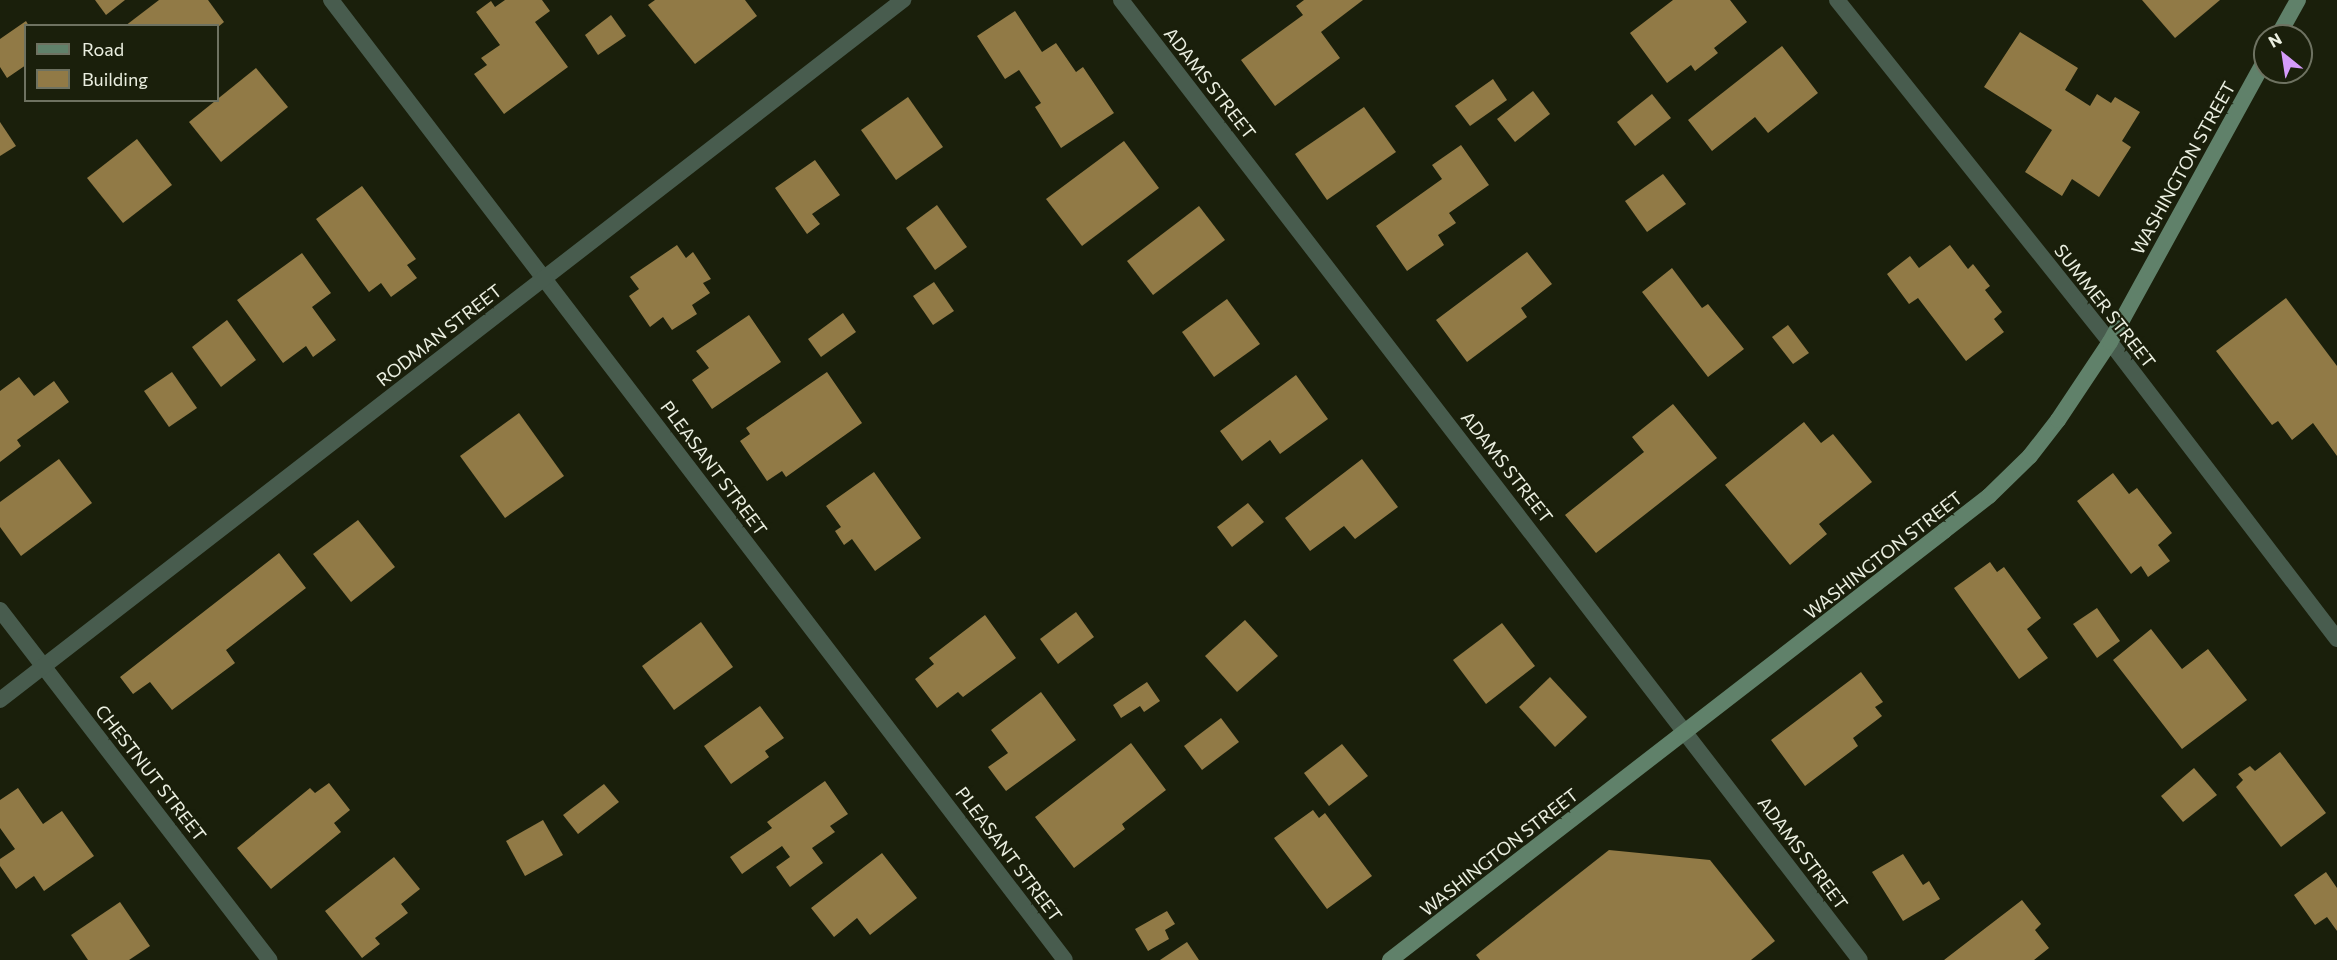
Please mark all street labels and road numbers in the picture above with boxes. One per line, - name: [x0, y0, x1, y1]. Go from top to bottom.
- street label: ADAMS STREET: [1160, 23, 1260, 143]
- street label: WASHINGTON STREET: [2126, 78, 2240, 258]
- street label: SUMMER STREET: [2050, 240, 2160, 372]
- street label: RODMAN STREET: [372, 279, 506, 391]
- street label: PLEASANT STREET: [656, 396, 772, 540]
- street label: ADAMS STREET: [1457, 407, 1557, 527]
- street label: WASHINGTON STREET: [1800, 487, 1966, 623]
- street label: CHESTNUT STREET: [91, 701, 211, 845]
- street label: PLEASANT STREET: [951, 782, 1067, 926]
- street label: WASHINGTON STREET: [1416, 784, 1582, 920]
- street label: ADAMS STREET: [1754, 792, 1852, 914]

